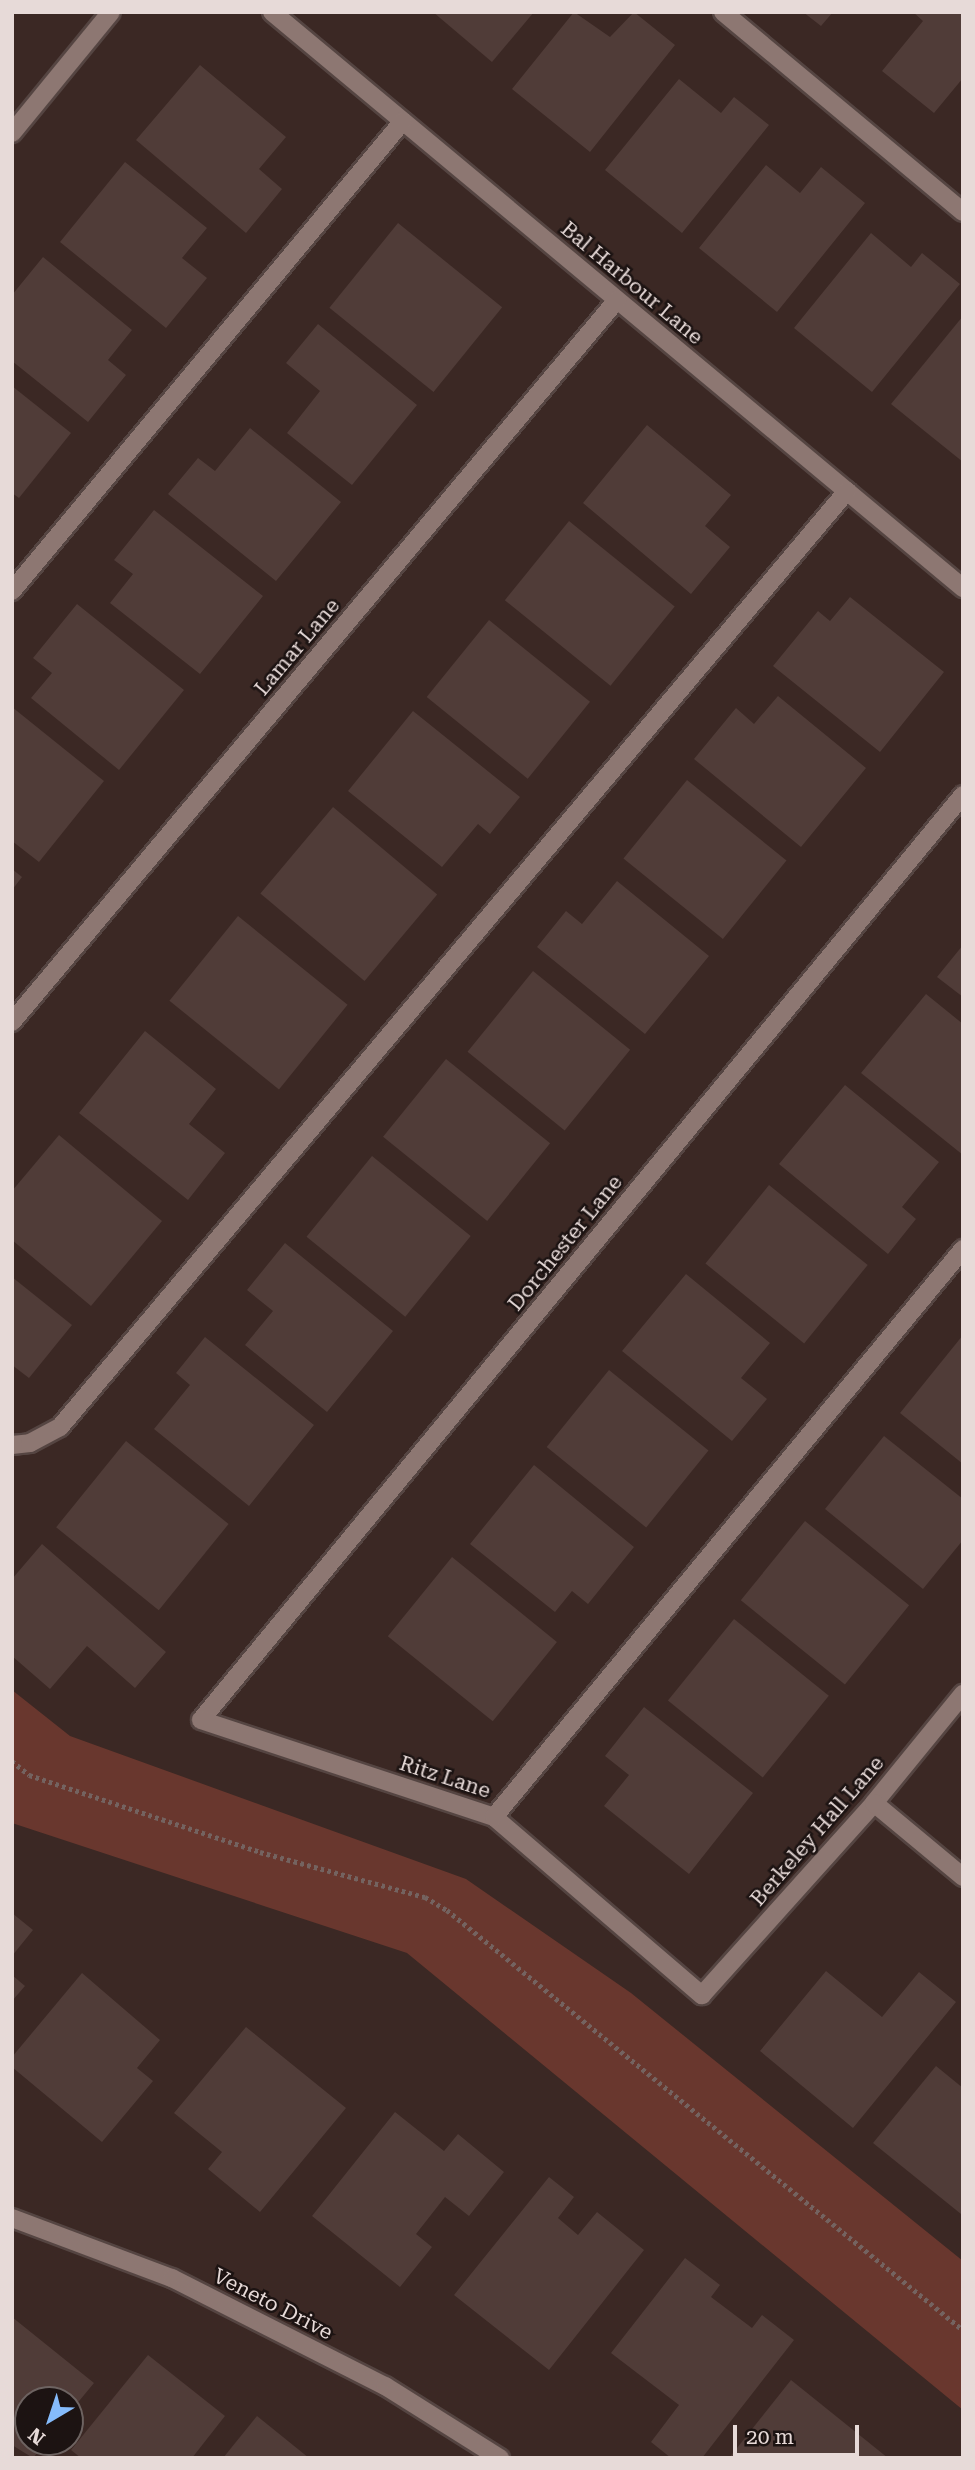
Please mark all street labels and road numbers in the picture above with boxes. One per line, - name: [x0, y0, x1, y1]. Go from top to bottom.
- street label: Bal Harbour Lane: [556, 216, 708, 350]
- street label: Lamar Lane: [249, 593, 345, 701]
- street label: Dorchester Lane: [503, 1170, 627, 1316]
- street label: Ritz Lane: [396, 1750, 494, 1804]
- street label: Berkeley Hall Lane: [745, 1751, 889, 1911]
- street label: Veneto Drive: [209, 2263, 337, 2345]

